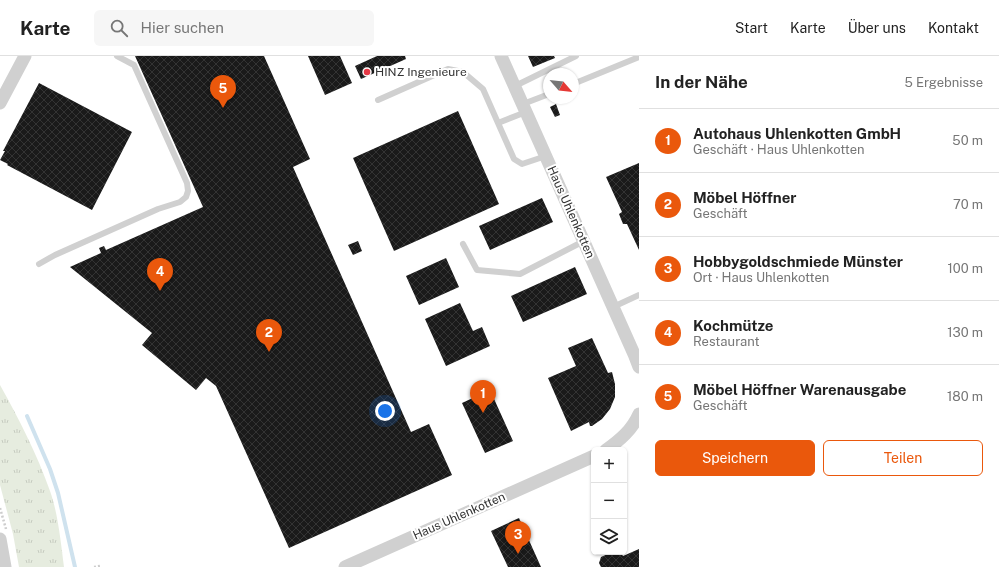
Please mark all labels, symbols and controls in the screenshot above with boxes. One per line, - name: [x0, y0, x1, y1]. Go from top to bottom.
- search box: [94, 10, 374, 46]
- text: Karte: [20, 17, 70, 39]
- icon: search: [108, 17, 130, 39]
- text: Hier suchen: [140, 19, 224, 36]
- text: Start: [735, 20, 768, 36]
- text: Karte: [790, 20, 826, 36]
- text: Über uns: [848, 20, 906, 36]
- text: Kontakt: [928, 20, 979, 36]
- place label: HINZ Ingenieure: [375, 65, 467, 79]
- marker: HINZ Ingenieure: [362, 67, 372, 77]
- north arrow: [543, 68, 579, 104]
- text: In der Nähe: [655, 72, 748, 92]
- pin: 5: [210, 75, 236, 108]
- text: 5 Ergebnisse: [905, 75, 983, 90]
- text: Autohaus Uhlenkotten GmbH: [693, 125, 901, 142]
- text: 1: [665, 133, 671, 148]
- text: 50 m: [952, 133, 983, 148]
- text: Geschäft · Haus Uhlenkotten: [693, 142, 865, 157]
- street label: Haus Uhlenkotten: [544, 164, 598, 260]
- text: Möbel Höffner: [693, 189, 797, 206]
- text: 2: [664, 197, 672, 212]
- text: 70 m: [953, 197, 983, 212]
- text: Geschäft: [693, 206, 748, 221]
- text: Hobbygoldschmiede Münster: [693, 253, 903, 270]
- pin: 4: [147, 258, 173, 291]
- text: 3: [664, 261, 672, 276]
- text: 100 m: [947, 261, 983, 276]
- text: Ort · Haus Uhlenkotten: [693, 270, 829, 285]
- text: Kochmütze: [693, 317, 774, 334]
- pin: 2: [256, 319, 282, 352]
- text: 4: [664, 325, 672, 340]
- text: 130 m: [947, 325, 983, 340]
- text: Restaurant: [693, 334, 759, 349]
- pin: 1: [470, 380, 496, 413]
- text: Möbel Höffner Warenausgabe: [693, 381, 906, 398]
- text: 5: [664, 389, 672, 404]
- text: 180 m: [947, 389, 983, 404]
- text: Geschäft: [693, 398, 748, 413]
- your location: [375, 401, 395, 421]
- button: Speichern: [655, 440, 815, 476]
- button: Teilen: [823, 440, 983, 476]
- map controls: [591, 447, 627, 555]
- button: +: [591, 447, 627, 483]
- button: −: [591, 483, 627, 519]
- street label: Haus Uhlenkotten: [411, 489, 507, 543]
- button: layers: [591, 519, 627, 555]
- pin: 3: [505, 521, 531, 554]

